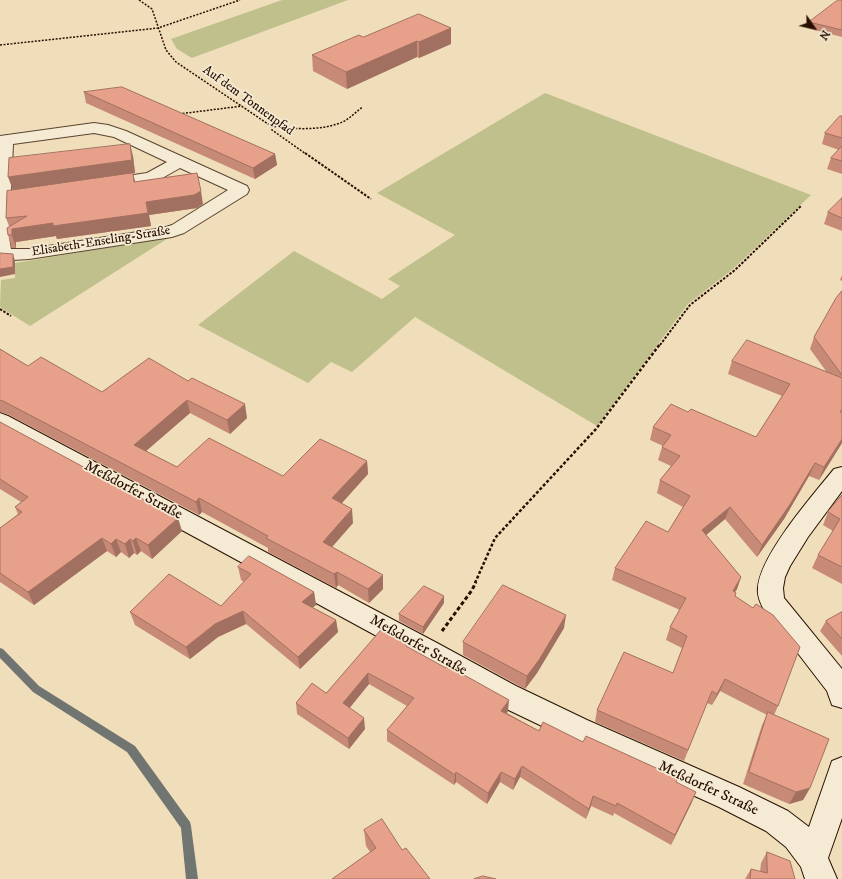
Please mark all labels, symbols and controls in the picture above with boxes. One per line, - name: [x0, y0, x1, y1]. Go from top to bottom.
- north arrow: [794, 8, 834, 48]
- text: N: [816, 27, 832, 42]
- street label: Auf dem Tonnenpfad: [199, 63, 297, 139]
- street label: Elisabeth-Enseling-Straße: [31, 223, 171, 261]
- street label: Meßdorfer Straße: [81, 458, 185, 524]
- street label: Meßdorfer Straße: [366, 612, 470, 680]
- street label: Meßdorfer Straße: [655, 758, 761, 820]

